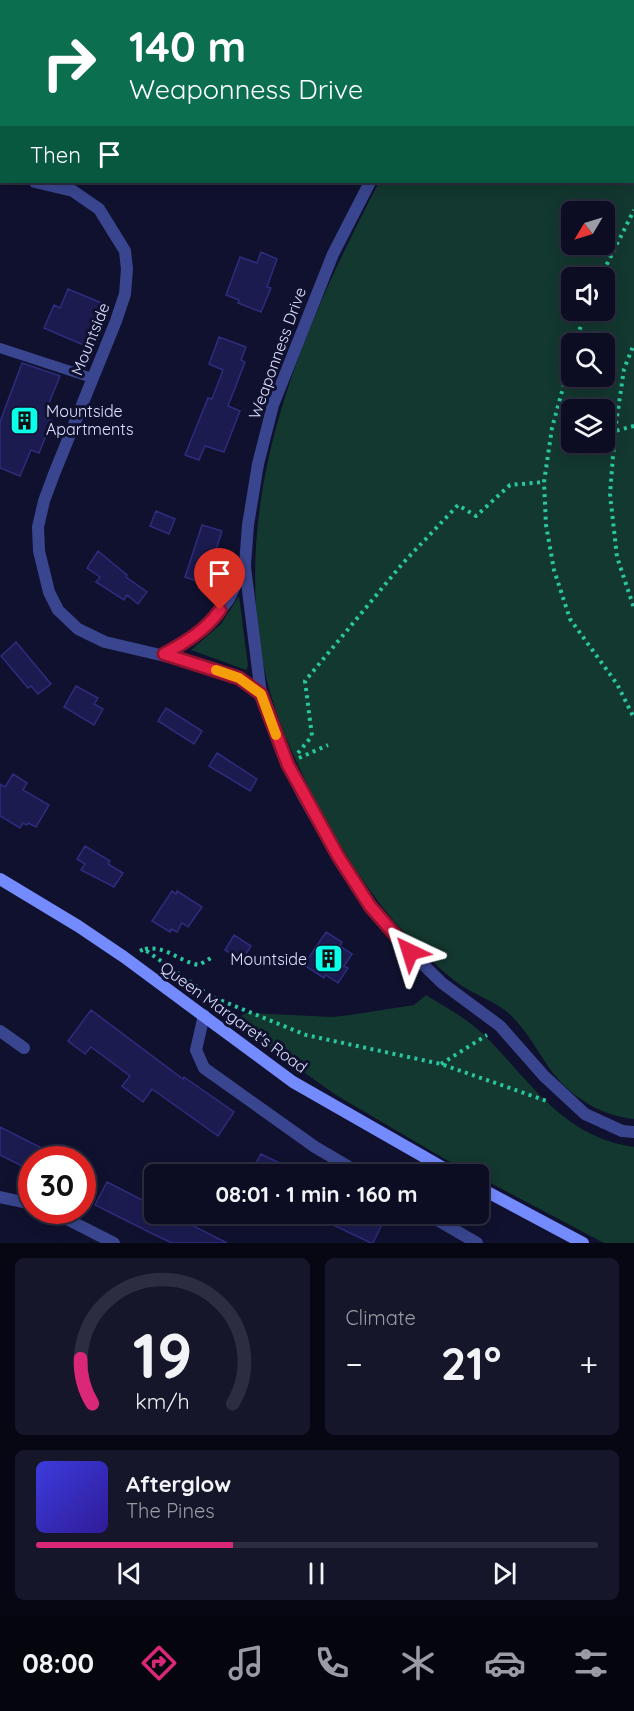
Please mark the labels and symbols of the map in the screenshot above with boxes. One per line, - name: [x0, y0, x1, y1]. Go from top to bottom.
- north arrow: [561, 201, 615, 255]
- street label: Weaponness Drive: [244, 284, 310, 422]
- street label: Mountside: [66, 300, 114, 378]
- place label: Mountside Apartments: [46, 401, 133, 439]
- building icon: Mountside Apartments: [9, 404, 41, 436]
- pin: [194, 548, 245, 610]
- position arrow: [378, 920, 442, 984]
- building icon: Mountside: [312, 943, 344, 975]
- place label: Mountside: [230, 949, 307, 969]
- street label: Queen Margaret's Road: [157, 957, 311, 1077]
- speed limit sign: 30: [18, 1146, 96, 1224]

